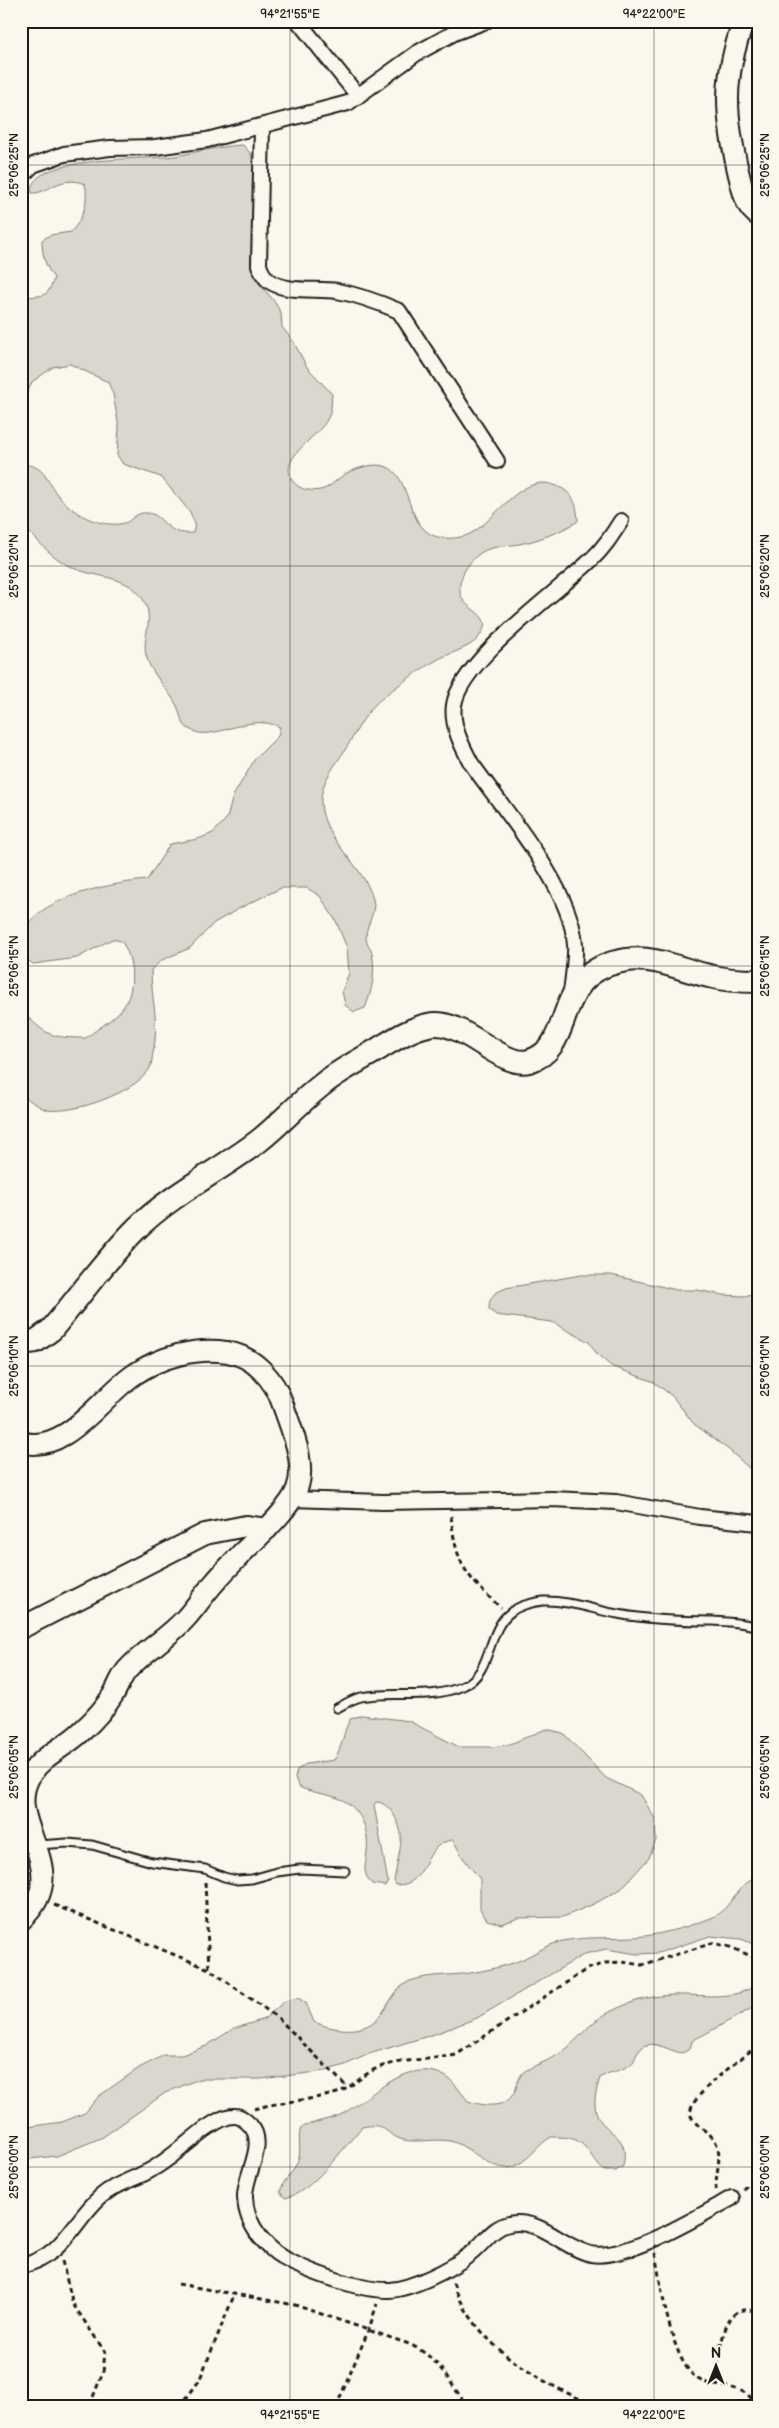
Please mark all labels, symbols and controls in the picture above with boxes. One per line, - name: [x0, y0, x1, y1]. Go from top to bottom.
- text: 94°21'55"E: [260, 7, 320, 22]
- text: 94°22'00"E: [623, 7, 685, 22]
- text: 25°06'25"N: [7, 133, 22, 197]
- text: 25°06'25"N: [758, 133, 773, 197]
- text: 25°06'20"N: [7, 534, 22, 598]
- text: 25°06'20"N: [758, 534, 773, 598]
- text: 25°06'15"N: [7, 935, 22, 997]
- text: 25°06'15"N: [758, 935, 773, 997]
- text: 25°06'10"N: [7, 1335, 22, 1397]
- text: 25°06'10"N: [758, 1335, 773, 1397]
- text: 25°06'05"N: [7, 1735, 22, 1799]
- text: 25°06'05"N: [758, 1735, 773, 1799]
- text: 25°06'00"N: [7, 2135, 22, 2199]
- text: 25°06'00"N: [758, 2135, 773, 2199]
- north arrow: [692, 2340, 742, 2390]
- text: N: [711, 2345, 721, 2362]
- text: 94°21'55"E: [260, 2408, 320, 2423]
- text: 94°22'00"E: [623, 2408, 685, 2423]

